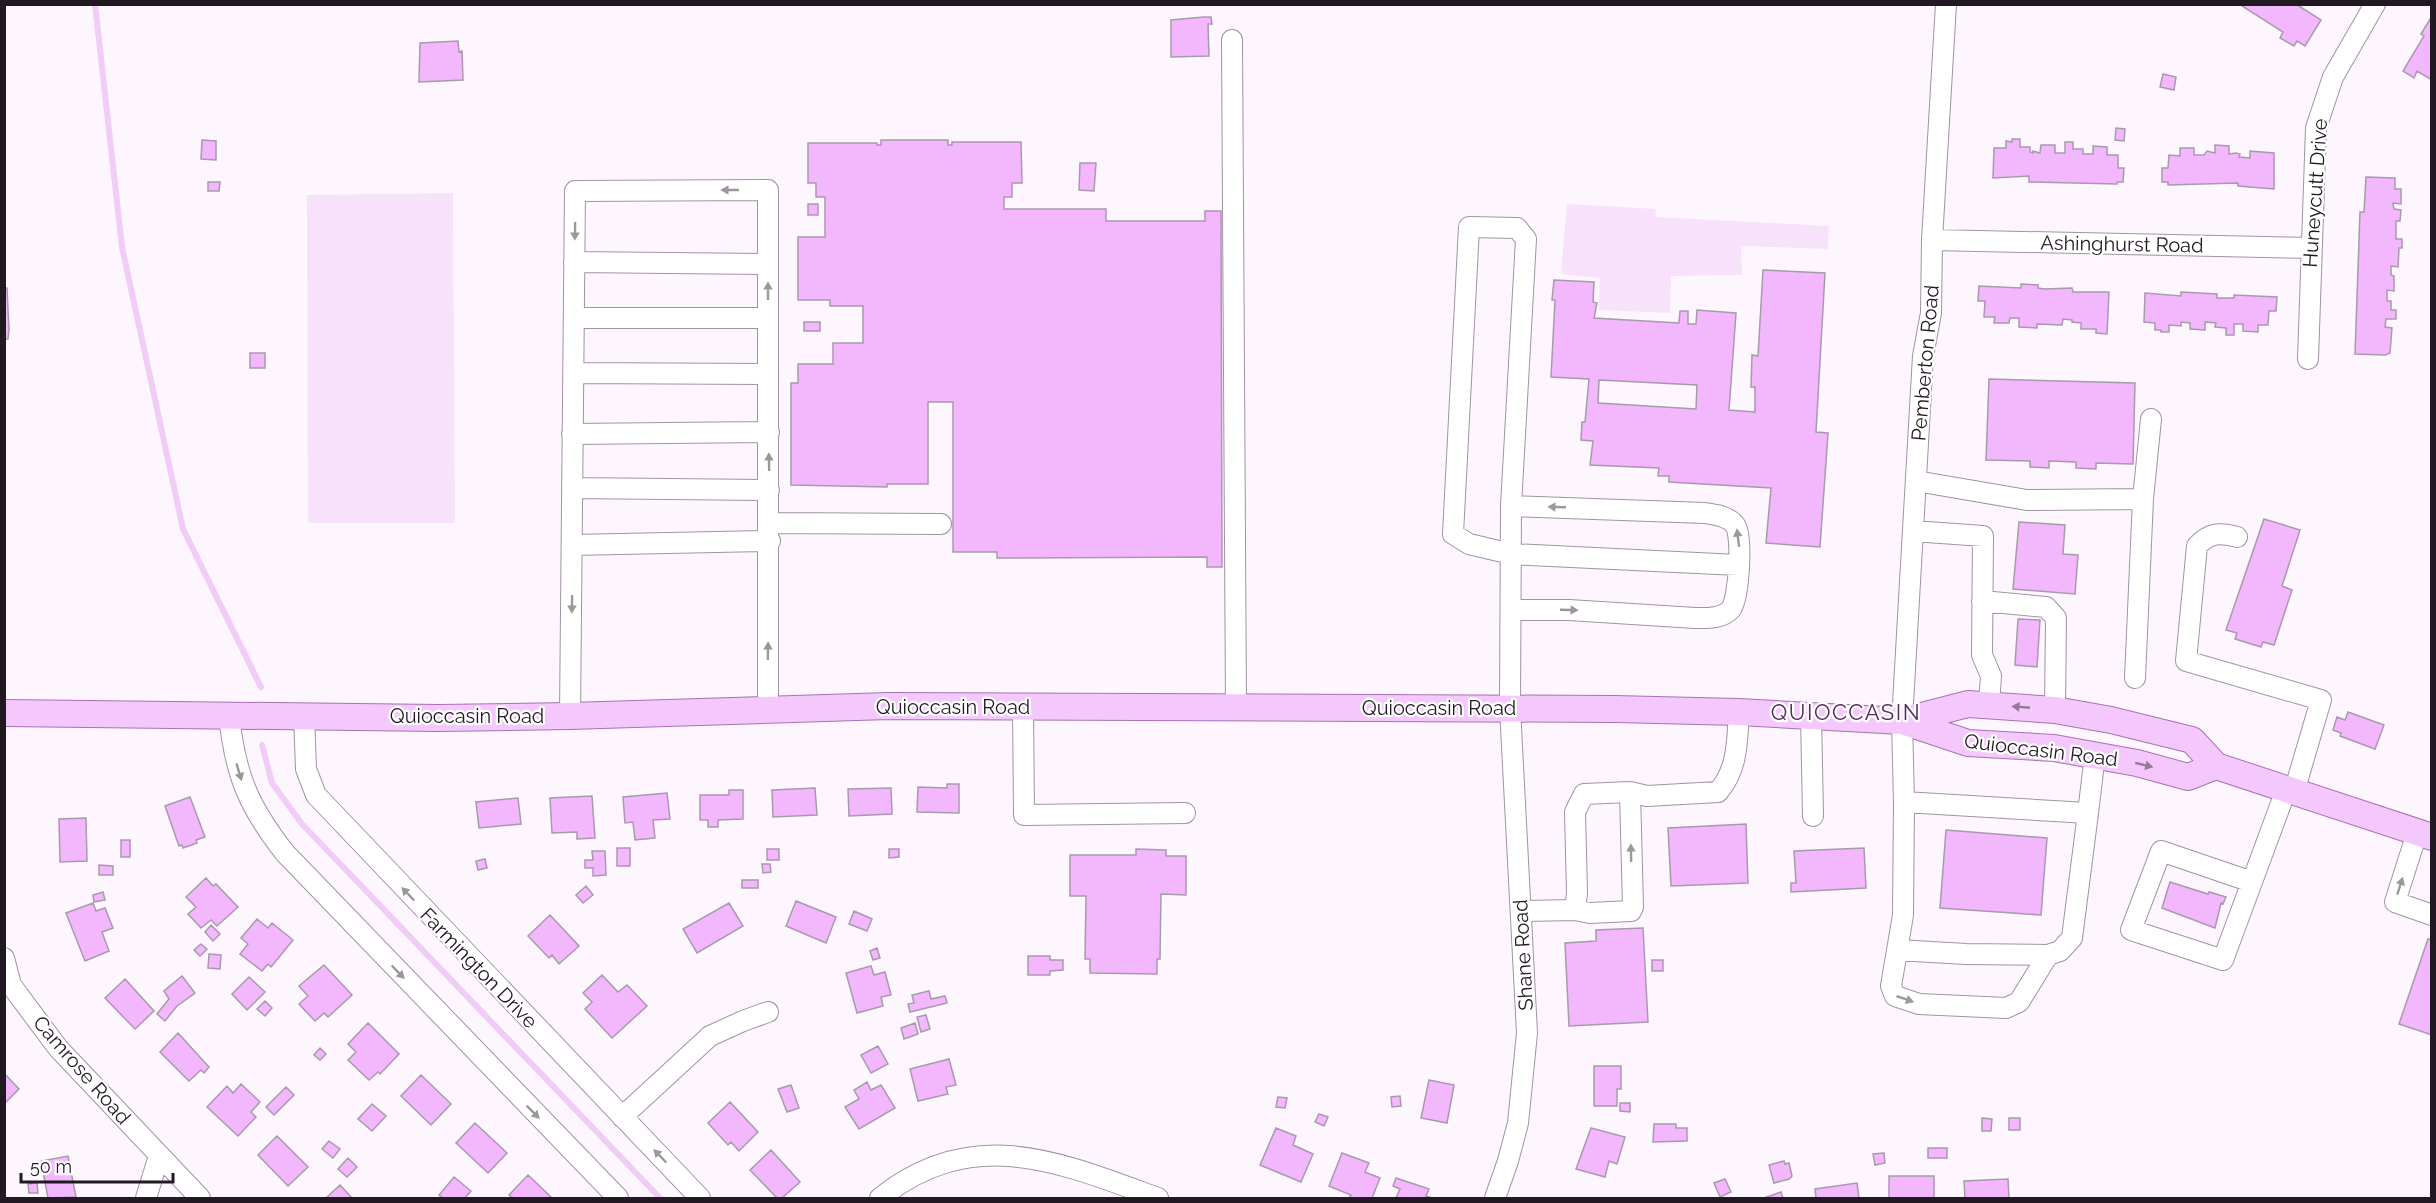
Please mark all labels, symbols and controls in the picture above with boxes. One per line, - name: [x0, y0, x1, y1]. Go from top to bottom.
- street label: Huneycutt Drive: [2298, 117, 2332, 268]
- one-way arrow: [720, 185, 739, 195]
- one-way arrow: [570, 222, 579, 241]
- street label: Ashinghurst Road: [2040, 231, 2204, 257]
- one-way arrow: [763, 282, 773, 301]
- street label: Pemberton Road: [1906, 284, 1944, 442]
- one-way arrow: [764, 452, 774, 471]
- one-way arrow: [1547, 503, 1566, 512]
- one-way arrow: [1733, 528, 1742, 547]
- one-way arrow: [567, 594, 576, 613]
- one-way arrow: [1560, 606, 1579, 615]
- one-way arrow: [763, 641, 773, 660]
- street label: Quioccasin Road: [876, 695, 1030, 719]
- street label: Quioccasin Road: [1362, 696, 1516, 720]
- district label: QUIOCCASIN: [1771, 699, 1921, 725]
- one-way arrow: [2011, 702, 2030, 712]
- street label: Quioccasin Road: [390, 704, 544, 728]
- street label: Quioccasin Road: [1963, 729, 2119, 771]
- one-way arrow: [2135, 760, 2153, 770]
- one-way arrow: [235, 763, 244, 781]
- one-way arrow: [1627, 844, 1636, 863]
- one-way arrow: [2396, 877, 2405, 895]
- one-way arrow: [402, 888, 416, 902]
- street label: Shane Road: [1508, 899, 1538, 1011]
- street label: Farmington Drive: [415, 903, 543, 1033]
- one-way arrow: [391, 964, 405, 978]
- one-way arrow: [1896, 995, 1914, 1005]
- street label: Camrose Road: [28, 1011, 136, 1129]
- one-way arrow: [526, 1105, 540, 1119]
- scale bar: [21, 1146, 172, 1184]
- one-way arrow: [653, 1150, 667, 1164]
- text: 50 m: [30, 1156, 72, 1177]

